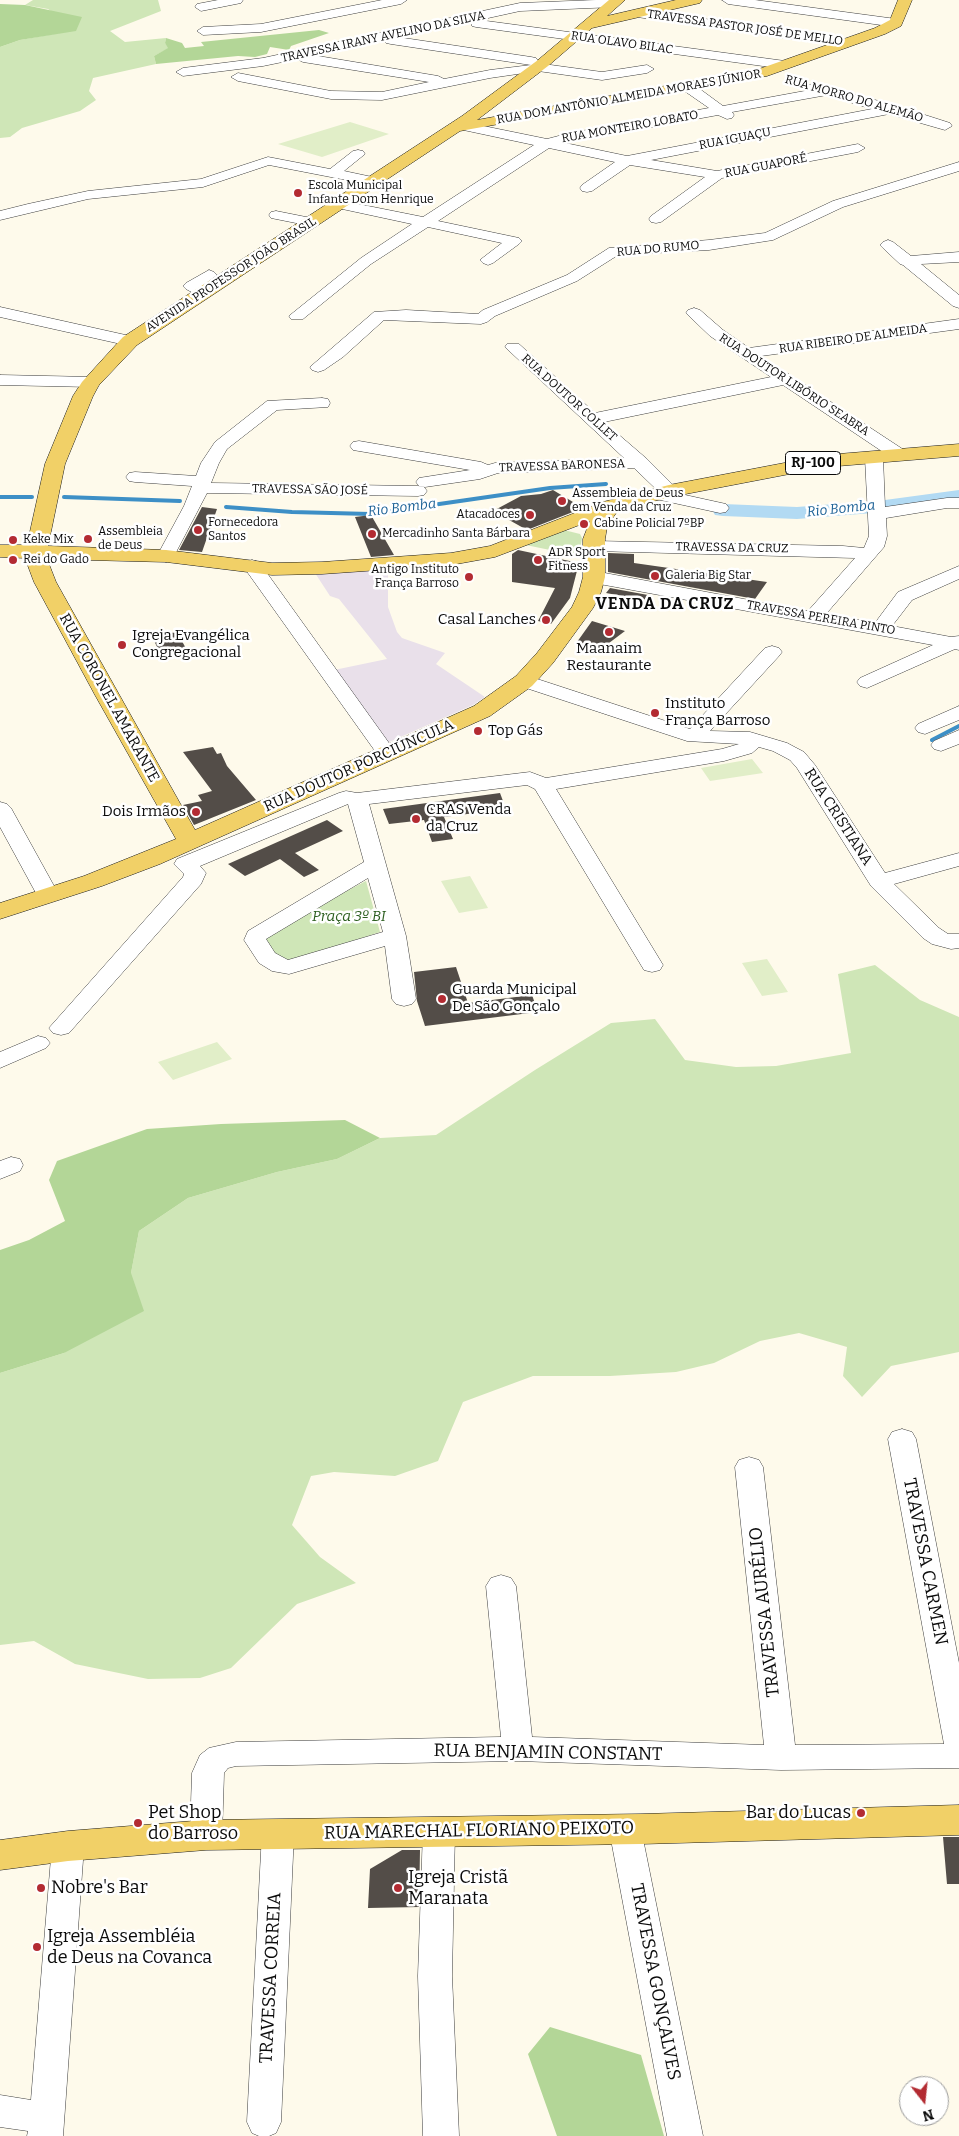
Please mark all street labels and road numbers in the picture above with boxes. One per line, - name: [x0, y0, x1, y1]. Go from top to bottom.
- street label: TRAVESSA PASTOR JOSÉ DE MELLO: [646, 7, 844, 49]
- street label: TRAVESSA IRANY AVELINO DA SILVA: [280, 8, 486, 66]
- street label: RUA OLAVO BILAC: [570, 29, 674, 57]
- street label: RUA DOM ANTÔNIO ALMEIDA MORAES JÚNIOR: [496, 67, 762, 127]
- street label: RUA MORRO DO ALEMÃO: [783, 72, 925, 126]
- street label: RUA MONTEIRO LOBATO: [560, 108, 700, 146]
- street label: RUA IGUAÇU: [698, 125, 772, 153]
- street label: RUA GUAPORÉ: [724, 151, 808, 181]
- street label: AVENIDA PROFESSOR JOÃO BRASIL: [143, 214, 319, 336]
- street label: RUA DO RUMO: [616, 238, 700, 260]
- street label: RUA RIBEIRO DE ALMEIDA: [778, 321, 928, 357]
- street label: RUA DOUTOR LIBÓRIO SEABRA: [716, 331, 872, 439]
- street label: RUA DOUTOR COLLET: [519, 352, 619, 444]
- road number: RJ-100: [786, 452, 840, 474]
- street label: TRAVESSA BARONESA: [499, 457, 625, 475]
- street label: TRAVESSA SÃO JOSÉ: [252, 482, 368, 498]
- street label: TRAVESSA DA CRUZ: [675, 540, 789, 556]
- street label: TRAVESSA PEREIRA PINTO: [746, 598, 896, 638]
- street label: RUA CORONEL AMARANTE: [55, 611, 163, 785]
- street label: RUA DOUTOR PORCIÚNCULA: [261, 716, 457, 816]
- street label: RUA CRISTIANA: [800, 765, 876, 869]
- street label: TRAVESSA CARMEN: [898, 1477, 952, 1647]
- street label: TRAVESSA AURÉLIO: [745, 1526, 785, 1698]
- street label: RUA BENJAMIN CONSTANT: [433, 1740, 663, 1766]
- street label: RUA MARECHAL FLORIANO PEIXOTO: [324, 1817, 634, 1845]
- street label: TRAVESSA GONÇALVES: [625, 1882, 685, 2082]
- street label: TRAVESSA CORREIA: [256, 1892, 286, 2064]

